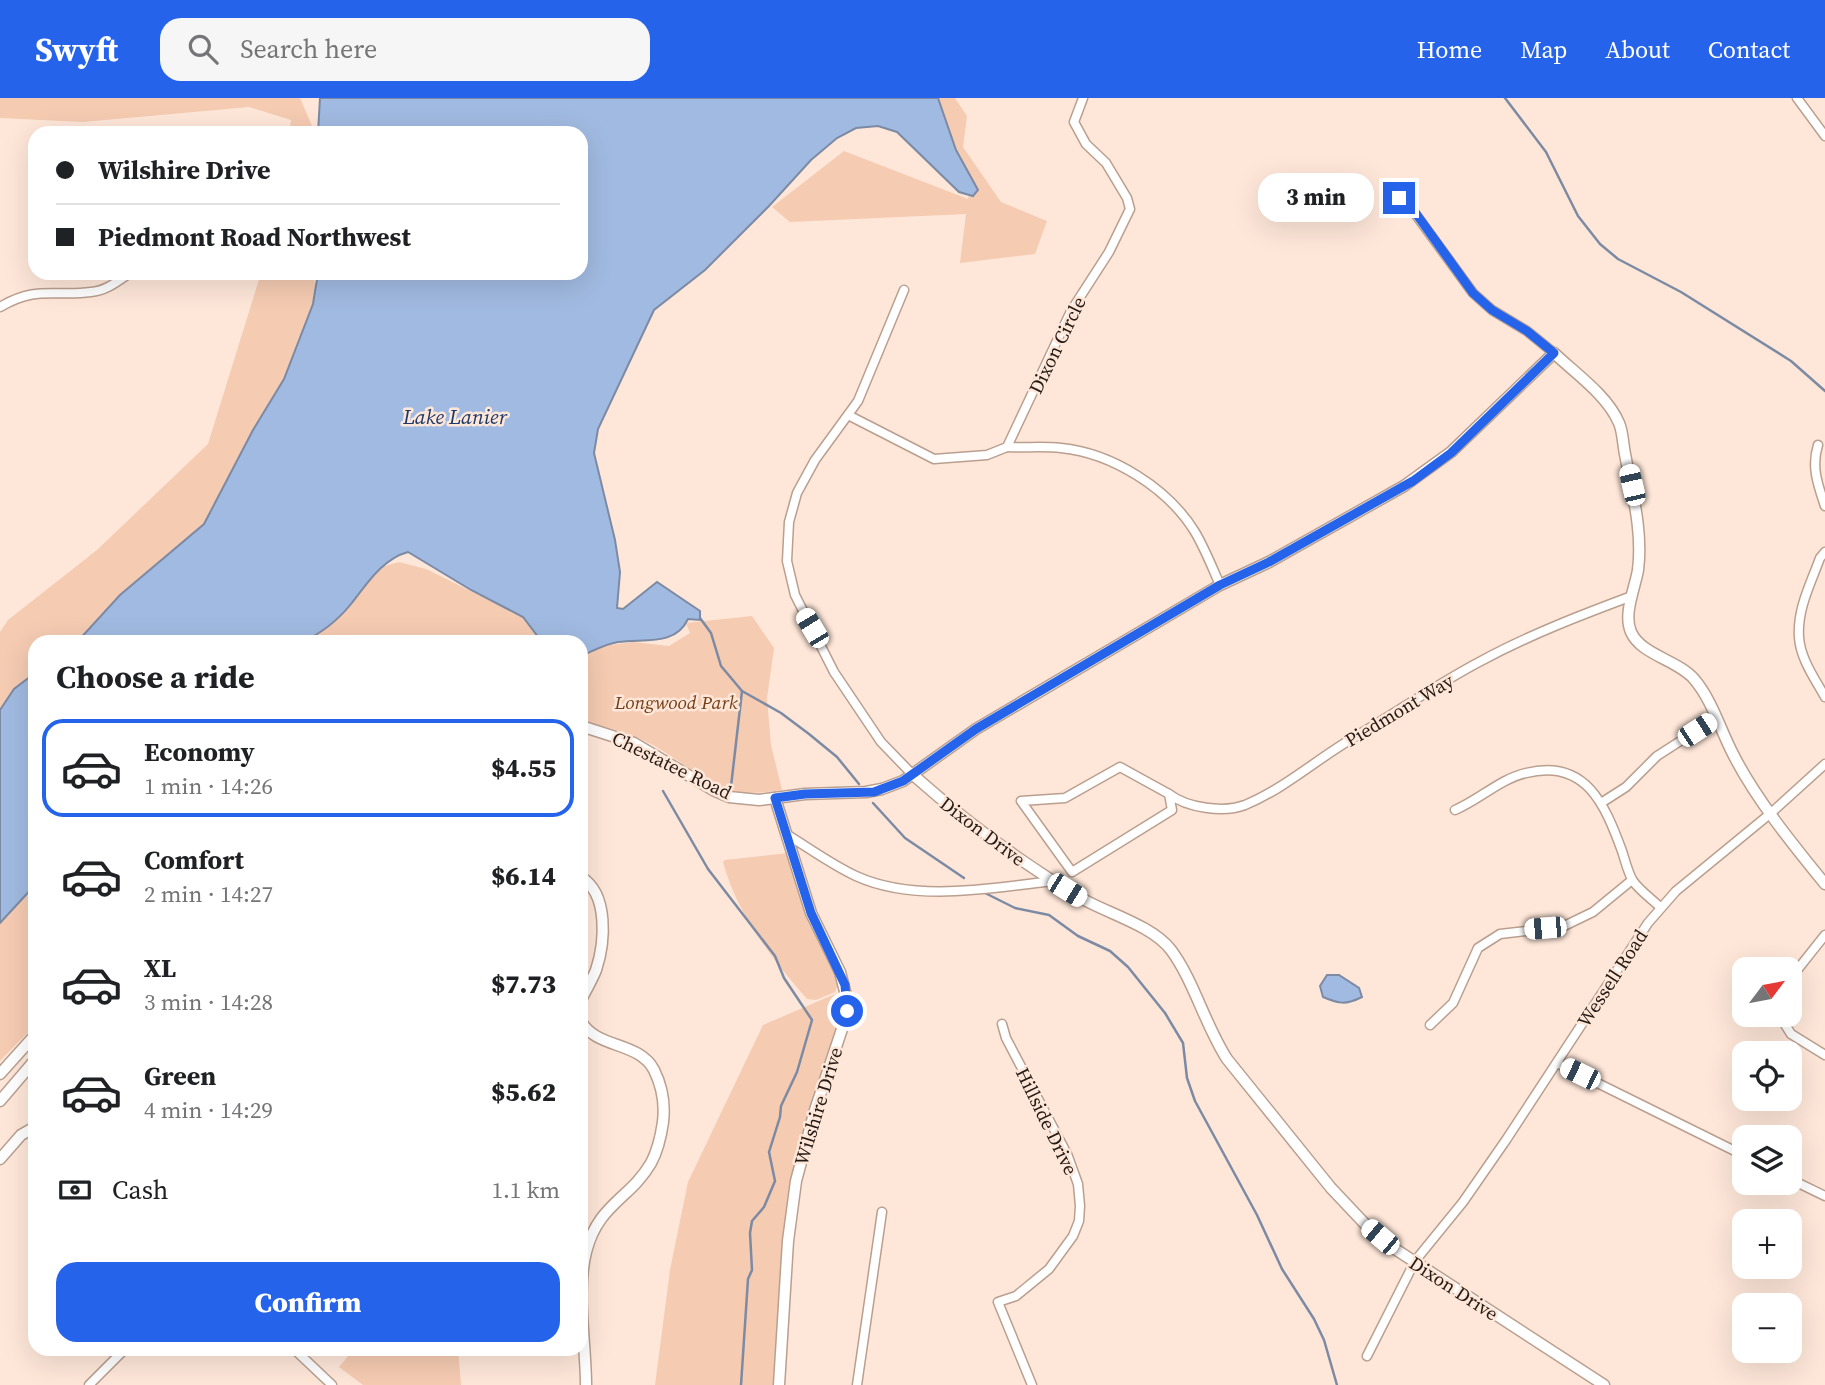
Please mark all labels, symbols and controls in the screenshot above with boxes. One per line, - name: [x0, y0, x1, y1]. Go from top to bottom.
- search box: [160, 18, 650, 81]
- text: Swyft: [35, 27, 118, 72]
- icon: search: [184, 30, 222, 68]
- text: Search here: [240, 31, 377, 67]
- text: Home: [1417, 33, 1482, 66]
- text: Map: [1520, 33, 1567, 66]
- text: About: [1605, 33, 1670, 66]
- text: Contact: [1708, 33, 1790, 66]
- text: Wilshire Drive: [98, 152, 271, 188]
- callout: 3 min: [1259, 174, 1374, 222]
- text: 3 min: [1286, 181, 1346, 213]
- route end: [1383, 182, 1415, 214]
- text: Piedmont Road Northwest: [98, 219, 411, 255]
- street label: Dixon Circle: [1022, 292, 1092, 398]
- water label: Lake Lanier: [402, 402, 508, 431]
- car: [1618, 462, 1647, 508]
- car: [793, 605, 832, 651]
- text: Choose a ride: [56, 655, 255, 699]
- street label: Piedmont Way: [1340, 667, 1458, 753]
- park label: Longwood Park: [613, 689, 738, 715]
- car: [1674, 710, 1721, 750]
- street label: Chestatee Road: [608, 725, 736, 805]
- text: Economy: [144, 734, 255, 770]
- icon: car: [60, 737, 123, 800]
- text: $4.55: [491, 750, 556, 786]
- text: 1 min · 14:26: [144, 770, 273, 802]
- street label: Dixon Drive: [935, 790, 1031, 872]
- text: Comfort: [144, 842, 244, 878]
- icon: car: [60, 845, 123, 908]
- text: $6.14: [491, 858, 556, 894]
- car: [1044, 870, 1091, 910]
- text: 2 min · 14:27: [144, 878, 273, 910]
- car: [1524, 916, 1567, 940]
- street label: Wessell Road: [1571, 924, 1653, 1032]
- text: XL: [144, 950, 176, 986]
- icon: car: [60, 953, 123, 1016]
- north arrow: [1732, 957, 1802, 1027]
- map controls: [1732, 957, 1802, 1363]
- text: $7.73: [491, 966, 556, 1002]
- text: 3 min · 14:28: [144, 986, 273, 1018]
- route start: [831, 995, 863, 1027]
- button: locate: [1732, 1041, 1802, 1111]
- street label: Wilshire Drive: [788, 1044, 848, 1168]
- car: [1557, 1055, 1604, 1093]
- text: Green: [144, 1058, 216, 1094]
- icon: car: [60, 1061, 123, 1124]
- street label: Hillside Drive: [1010, 1063, 1084, 1179]
- text: $5.62: [491, 1074, 556, 1110]
- text: 4 min · 14:29: [144, 1094, 273, 1126]
- button: layers: [1732, 1125, 1802, 1195]
- icon: cash: [56, 1171, 94, 1209]
- text: Cash: [112, 1172, 168, 1208]
- text: 1.1 km: [491, 1174, 560, 1206]
- button: +: [1732, 1209, 1802, 1279]
- car: [1358, 1215, 1403, 1259]
- street label: Dixon Drive: [1405, 1250, 1503, 1326]
- button: Confirm: [56, 1262, 560, 1342]
- button: −: [1732, 1293, 1802, 1363]

